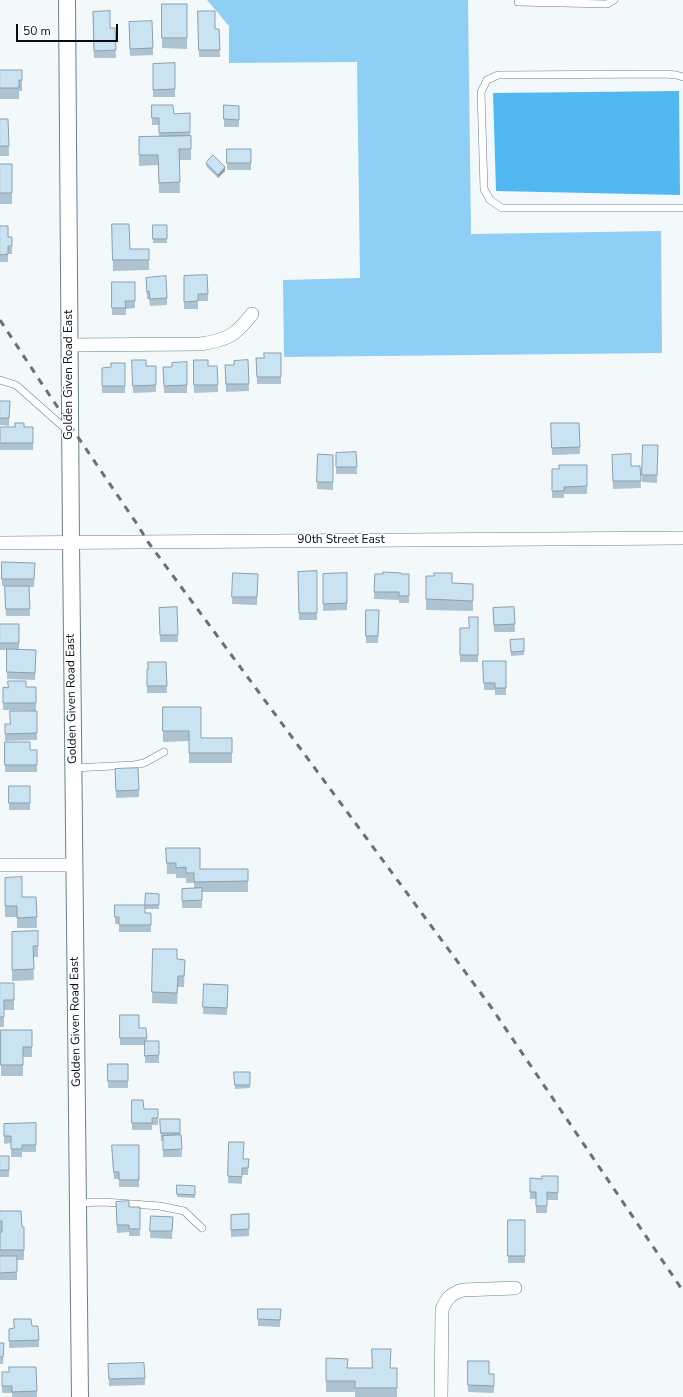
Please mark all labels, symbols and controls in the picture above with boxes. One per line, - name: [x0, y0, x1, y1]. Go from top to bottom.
- scale bar: [18, 16, 120, 42]
- text: 50 m: [23, 23, 51, 39]
- street label: Golden Given Road East: [62, 310, 76, 440]
- street label: 90th Street East: [297, 533, 385, 547]
- street label: Golden Given Road East: [64, 634, 80, 764]
- street label: Golden Given Road East: [68, 957, 84, 1087]

